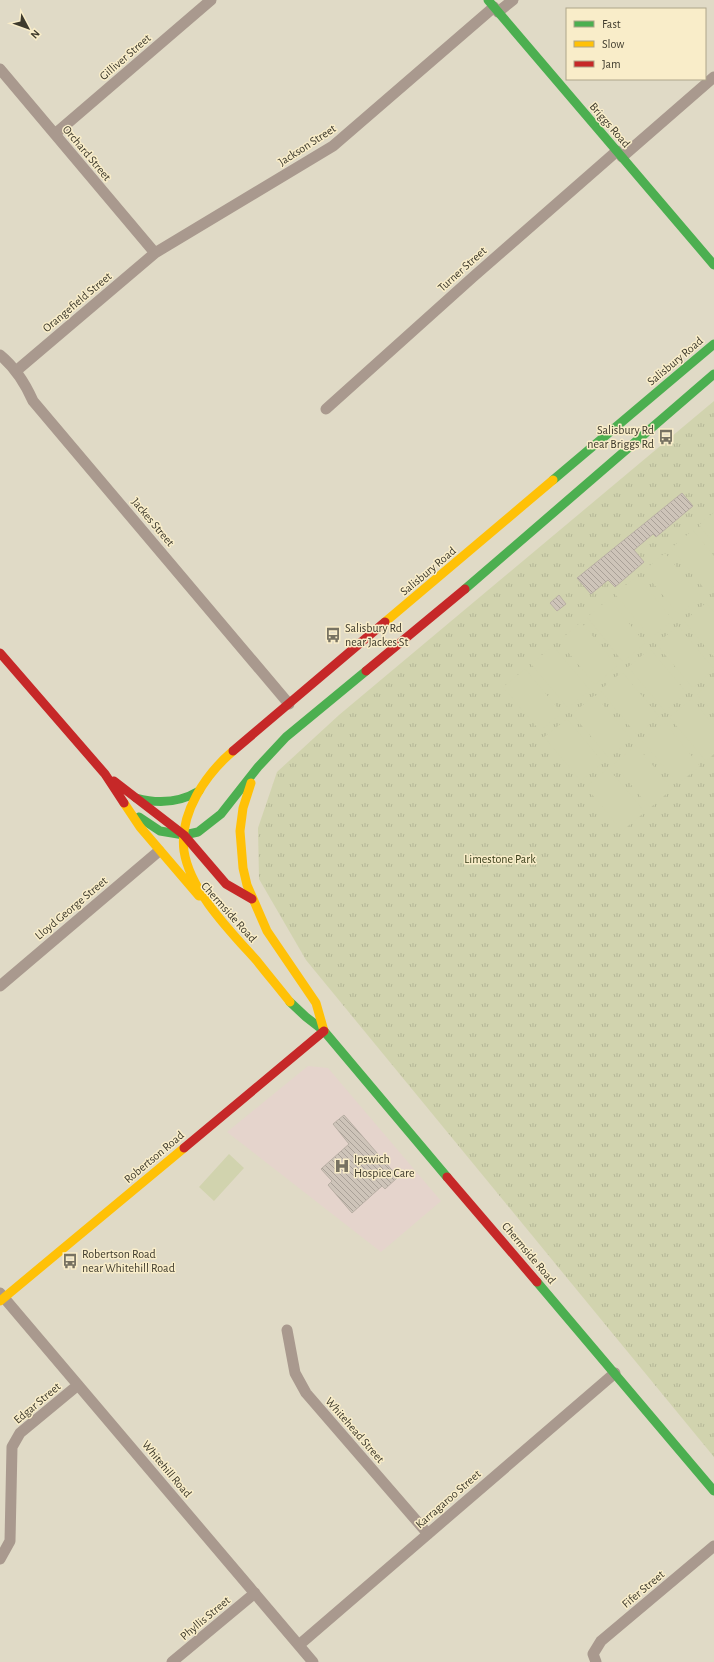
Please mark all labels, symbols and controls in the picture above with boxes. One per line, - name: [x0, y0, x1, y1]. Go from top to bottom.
- north arrow: [8, 8, 48, 48]
- legend: [566, 8, 706, 80]
- text: Fast: [602, 18, 621, 30]
- text: N: [29, 28, 42, 41]
- street label: Gilliver Street: [97, 32, 153, 82]
- text: Slow: [602, 38, 624, 50]
- text: Jam: [602, 58, 621, 70]
- street label: Briggs Road: [587, 100, 633, 150]
- street label: Jackson Street: [276, 122, 338, 168]
- street label: Orchard Street: [61, 123, 114, 183]
- street label: Turner Street: [435, 244, 489, 294]
- street label: Orangefield Street: [40, 270, 114, 334]
- street label: Salisbury Road: [645, 334, 706, 388]
- place label: Salisbury Rd near Briggs Rd: [587, 424, 654, 450]
- bus stop icon: Salisbury Rd near Briggs Rd: [657, 428, 675, 446]
- street label: Jackes Street: [129, 495, 177, 549]
- street label: Salisbury Road: [398, 544, 459, 598]
- place label: Salisbury Rd near Jackes St: [345, 622, 409, 648]
- bus stop icon: Salisbury Rd near Jackes St: [324, 626, 342, 644]
- park label: Limestone Park: [464, 853, 536, 865]
- street label: Lloyd George Street: [32, 874, 110, 942]
- street label: Chermside Road: [199, 880, 259, 944]
- street label: Robertson Road: [122, 1129, 186, 1185]
- place label: Ipswich Hospice Care: [354, 1153, 415, 1179]
- hospital icon: Ipswich Hospice Care: [333, 1157, 351, 1175]
- street label: Chermside Road: [500, 1220, 558, 1286]
- place label: Robertson Road near Whitehill Road: [82, 1248, 175, 1274]
- bus stop icon: Robertson Road near Whitehill Road: [61, 1252, 79, 1270]
- street label: Edgar Street: [11, 1380, 63, 1426]
- street label: Whitehead Street: [323, 1395, 387, 1465]
- street label: Whitehill Road: [140, 1438, 194, 1500]
- street label: Karragaroo Street: [413, 1467, 483, 1530]
- street label: Fifer Street: [620, 1568, 667, 1610]
- street label: Phyllis Street: [178, 1594, 233, 1643]

